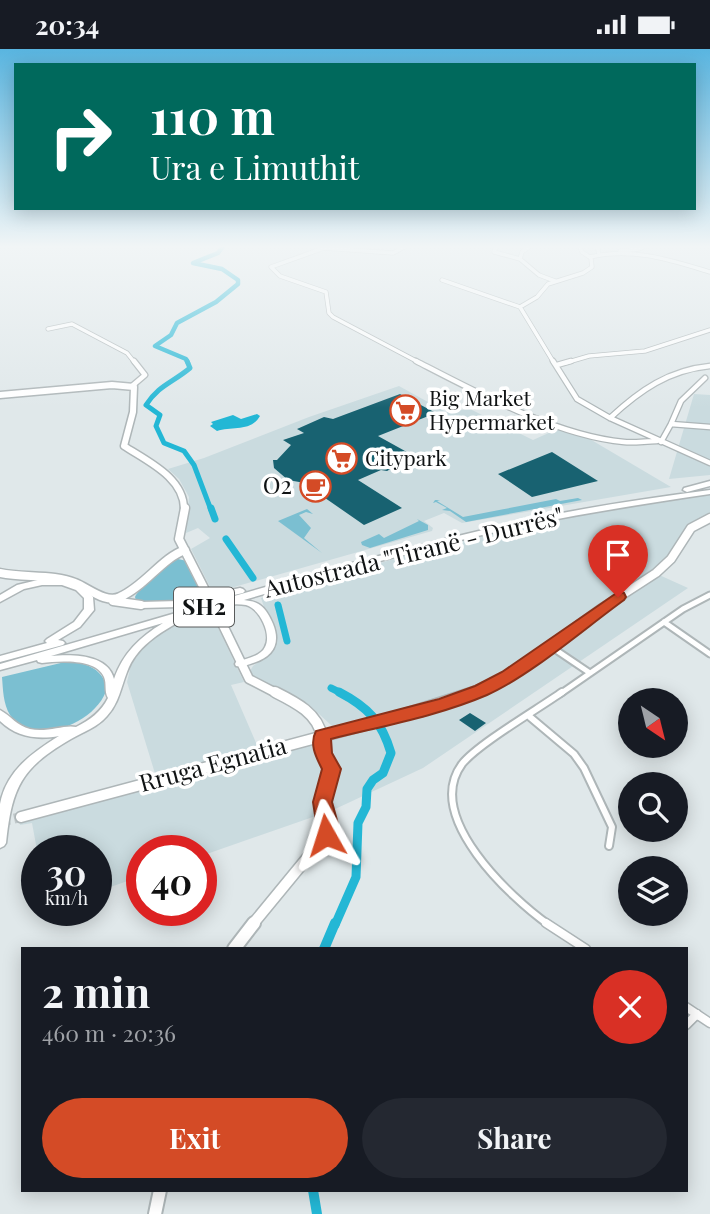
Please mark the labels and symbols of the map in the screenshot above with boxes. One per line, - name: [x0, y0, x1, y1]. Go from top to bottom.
- place label: Big Market Hypermarket: [429, 383, 555, 435]
- supermarket icon: Big Market Hypermarket: [389, 394, 423, 428]
- supermarket icon: Citypark: [325, 442, 359, 476]
- place label: Citypark: [365, 443, 447, 471]
- place label: O2: [263, 468, 292, 500]
- cafe icon: O2: [298, 469, 332, 503]
- street label: Autostrada "Tiranë - Durrës": [260, 498, 567, 604]
- pin: [588, 525, 648, 597]
- road number: SH2: [174, 587, 234, 627]
- north arrow: [618, 688, 688, 758]
- street label: Rruga Egnatia: [135, 728, 290, 798]
- position arrow: [289, 798, 363, 872]
- speed limit sign: 40: [126, 835, 217, 926]

